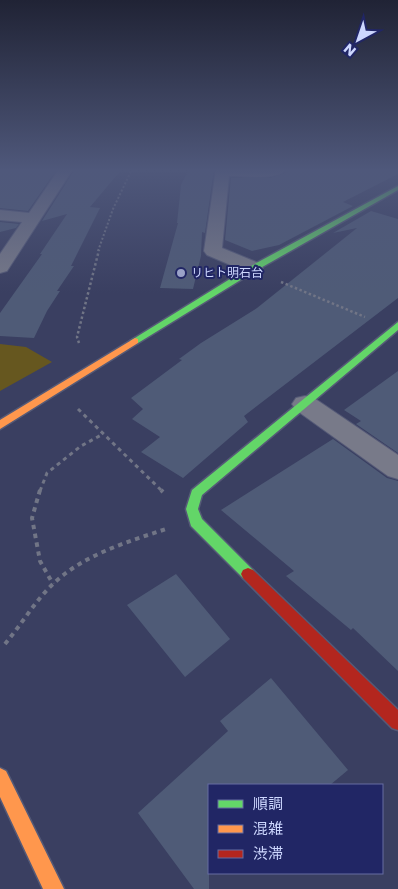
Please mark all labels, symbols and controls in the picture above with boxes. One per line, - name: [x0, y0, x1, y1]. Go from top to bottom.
- north arrow: [333, 15, 383, 65]
- text: N: [339, 39, 360, 61]
- place label: リヒト明石台: [191, 264, 263, 281]
- marker: リヒト明石台: [175, 267, 187, 279]
- legend: [208, 784, 383, 874]
- text: 順調: [253, 793, 283, 814]
- text: 混雑: [253, 818, 283, 839]
- text: 渋滞: [253, 843, 283, 864]

